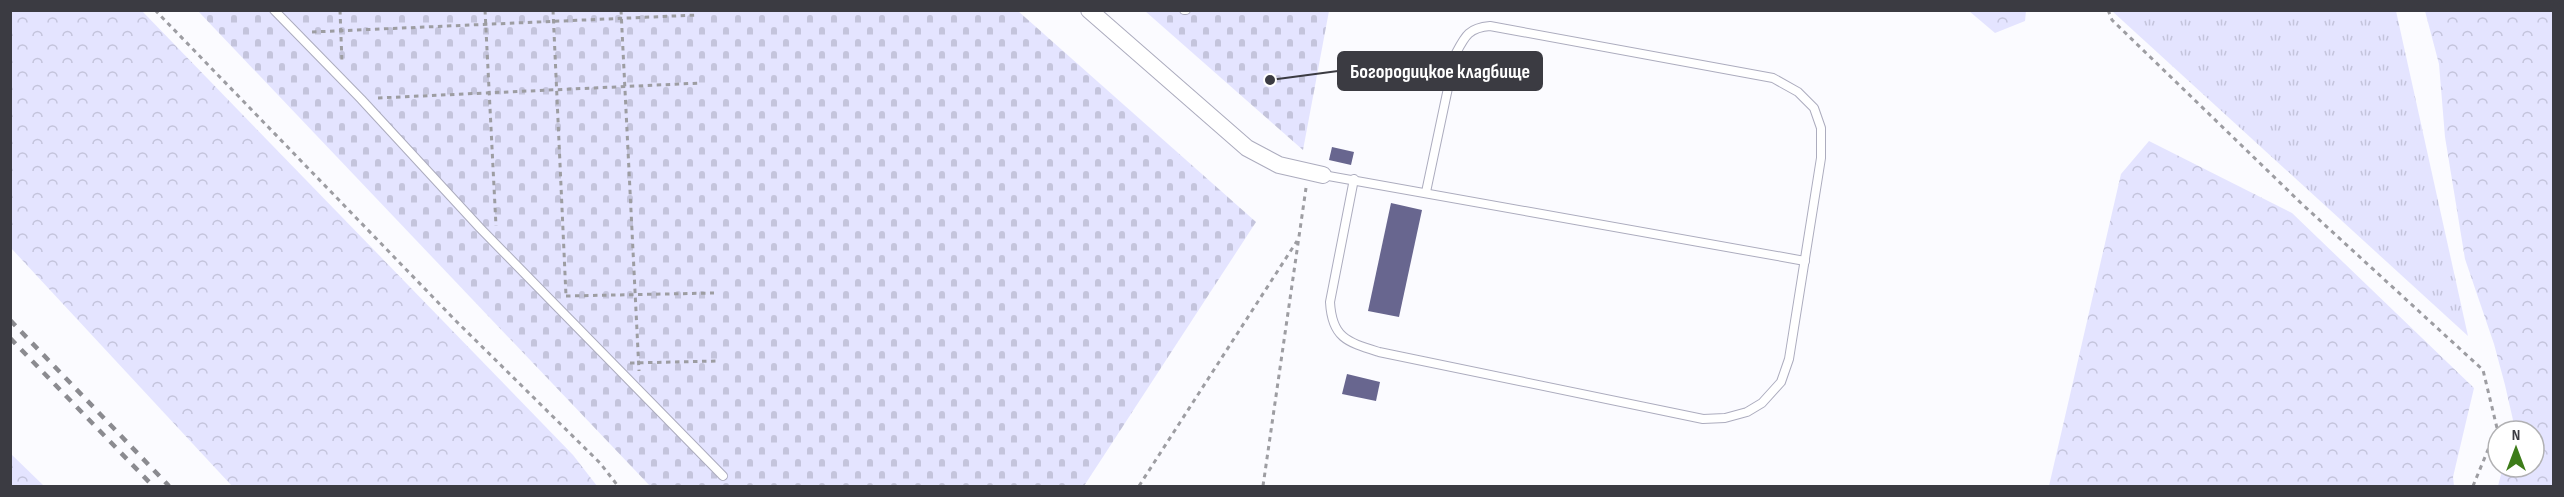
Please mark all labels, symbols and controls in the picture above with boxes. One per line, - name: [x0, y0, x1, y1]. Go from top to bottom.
- callout: Богородицкое кладбище: [1338, 52, 1542, 90]
- text: Богородицкое кладбище: [1350, 60, 1530, 84]
- north arrow: [2486, 419, 2546, 479]
- text: N: [2512, 426, 2520, 445]

